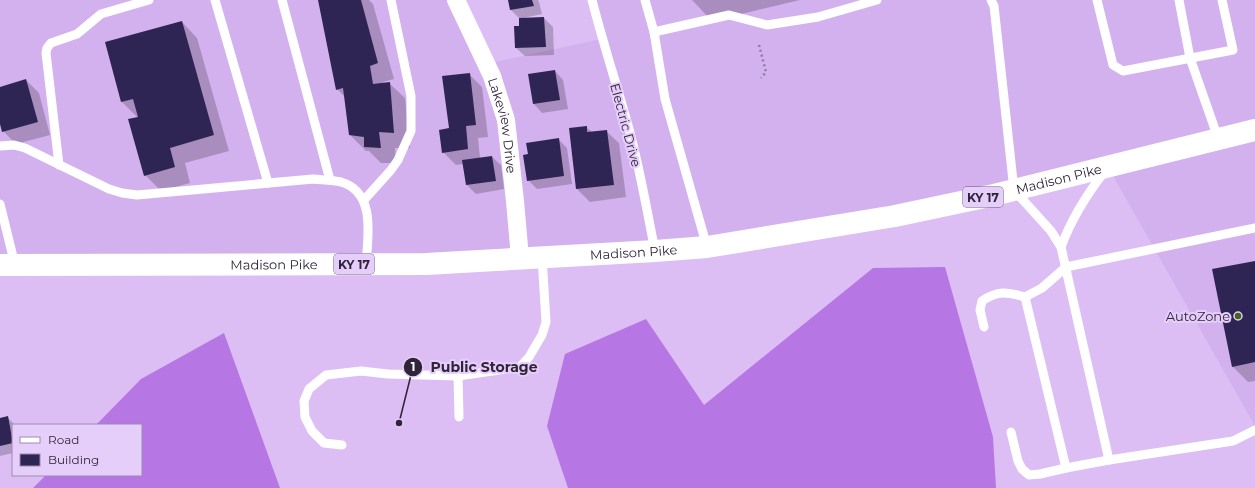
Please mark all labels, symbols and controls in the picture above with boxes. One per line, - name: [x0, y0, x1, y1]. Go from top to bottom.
- street label: Lakeview Drive: [485, 75, 520, 174]
- street label: Electric Drive: [607, 81, 645, 169]
- street label: Madison Pike: [1014, 161, 1103, 197]
- road number: KY 17: [963, 187, 1003, 207]
- street label: Madison Pike: [590, 241, 678, 263]
- road number: KY 17: [334, 254, 374, 274]
- street label: Madison Pike: [230, 256, 318, 272]
- place label: AutoZone: [1166, 308, 1230, 324]
- marker: AutoZone: [1233, 311, 1243, 321]
- callout: Public Storage: [403, 354, 546, 380]
- text: Public Storage: [431, 358, 538, 376]
- text: 1: [411, 359, 415, 374]
- legend: [12, 424, 142, 476]
- text: Road: [48, 432, 79, 447]
- text: Building: [48, 452, 99, 467]

